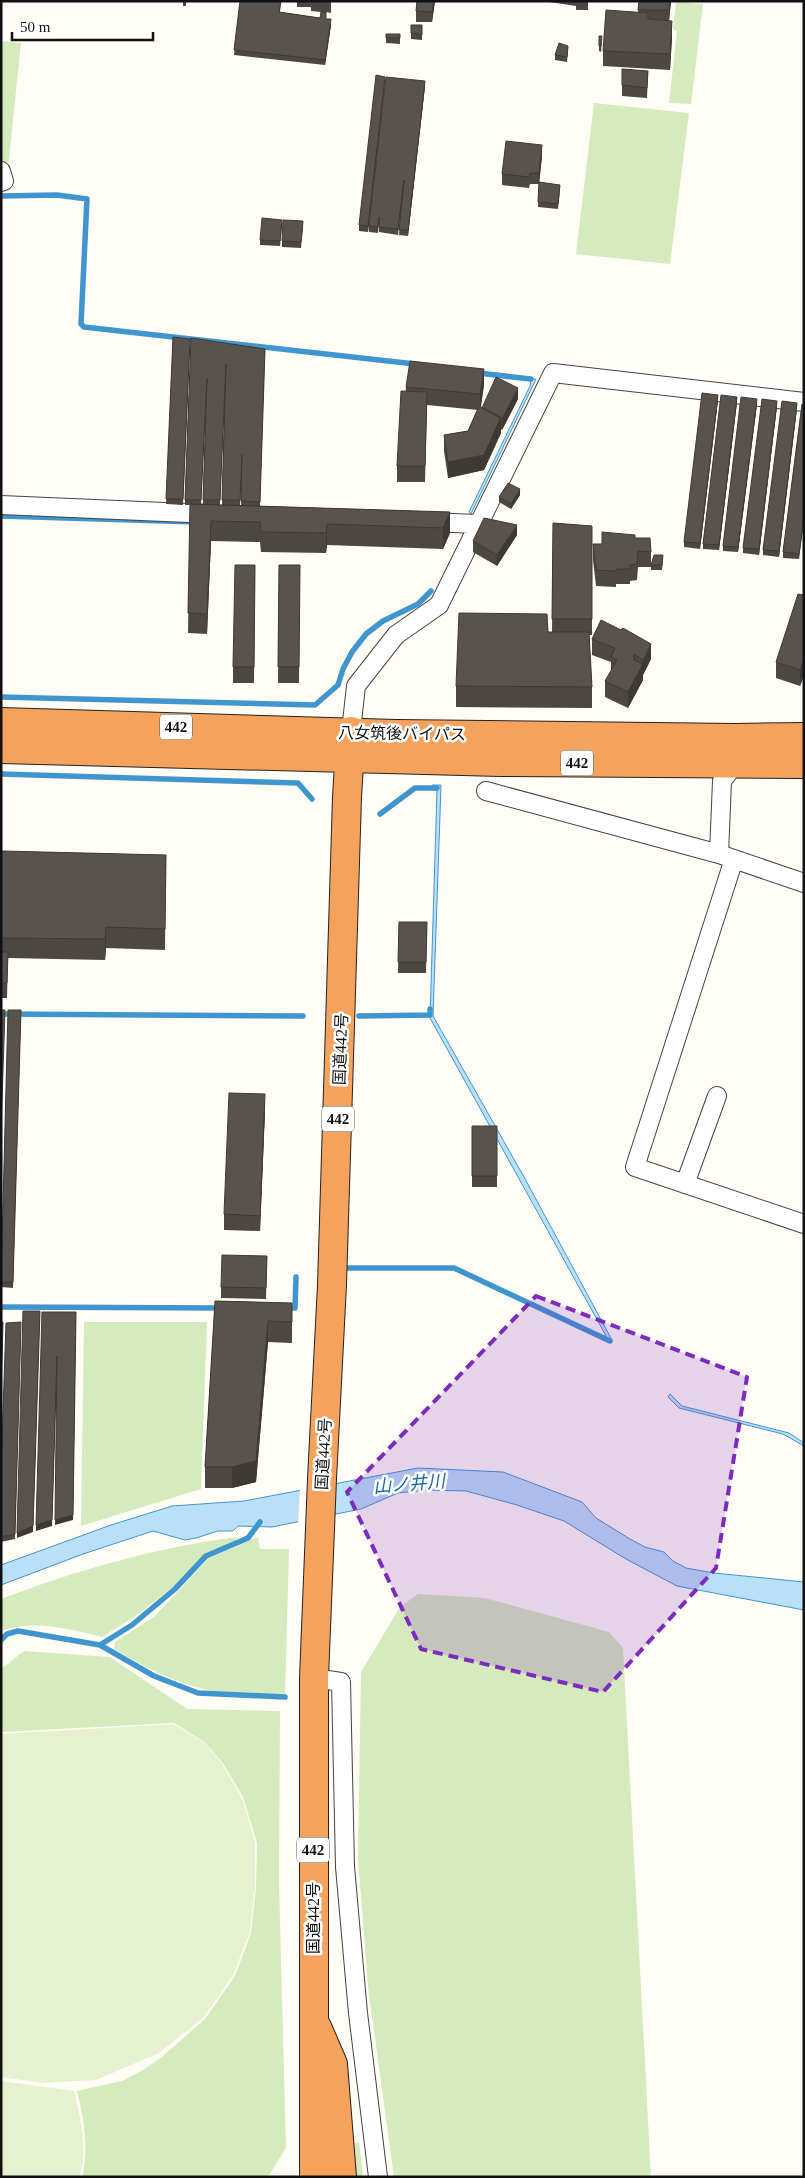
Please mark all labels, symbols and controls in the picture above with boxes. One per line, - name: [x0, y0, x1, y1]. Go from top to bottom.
- scale bar: [12, 10, 154, 42]
- text: 50 m: [20, 19, 51, 35]
- road number: 442: [160, 714, 192, 740]
- street label: 八女筑後バイパス: [338, 724, 466, 743]
- road number: 442: [561, 750, 593, 776]
- street label: 国道442号: [331, 1013, 350, 1085]
- road number: 442: [322, 1106, 354, 1132]
- street label: 国道442号: [313, 1418, 334, 1490]
- water label: 山ノ井川: [372, 1471, 448, 1497]
- road number: 442: [297, 1838, 329, 1862]
- street label: 国道442号: [305, 1882, 322, 1954]

